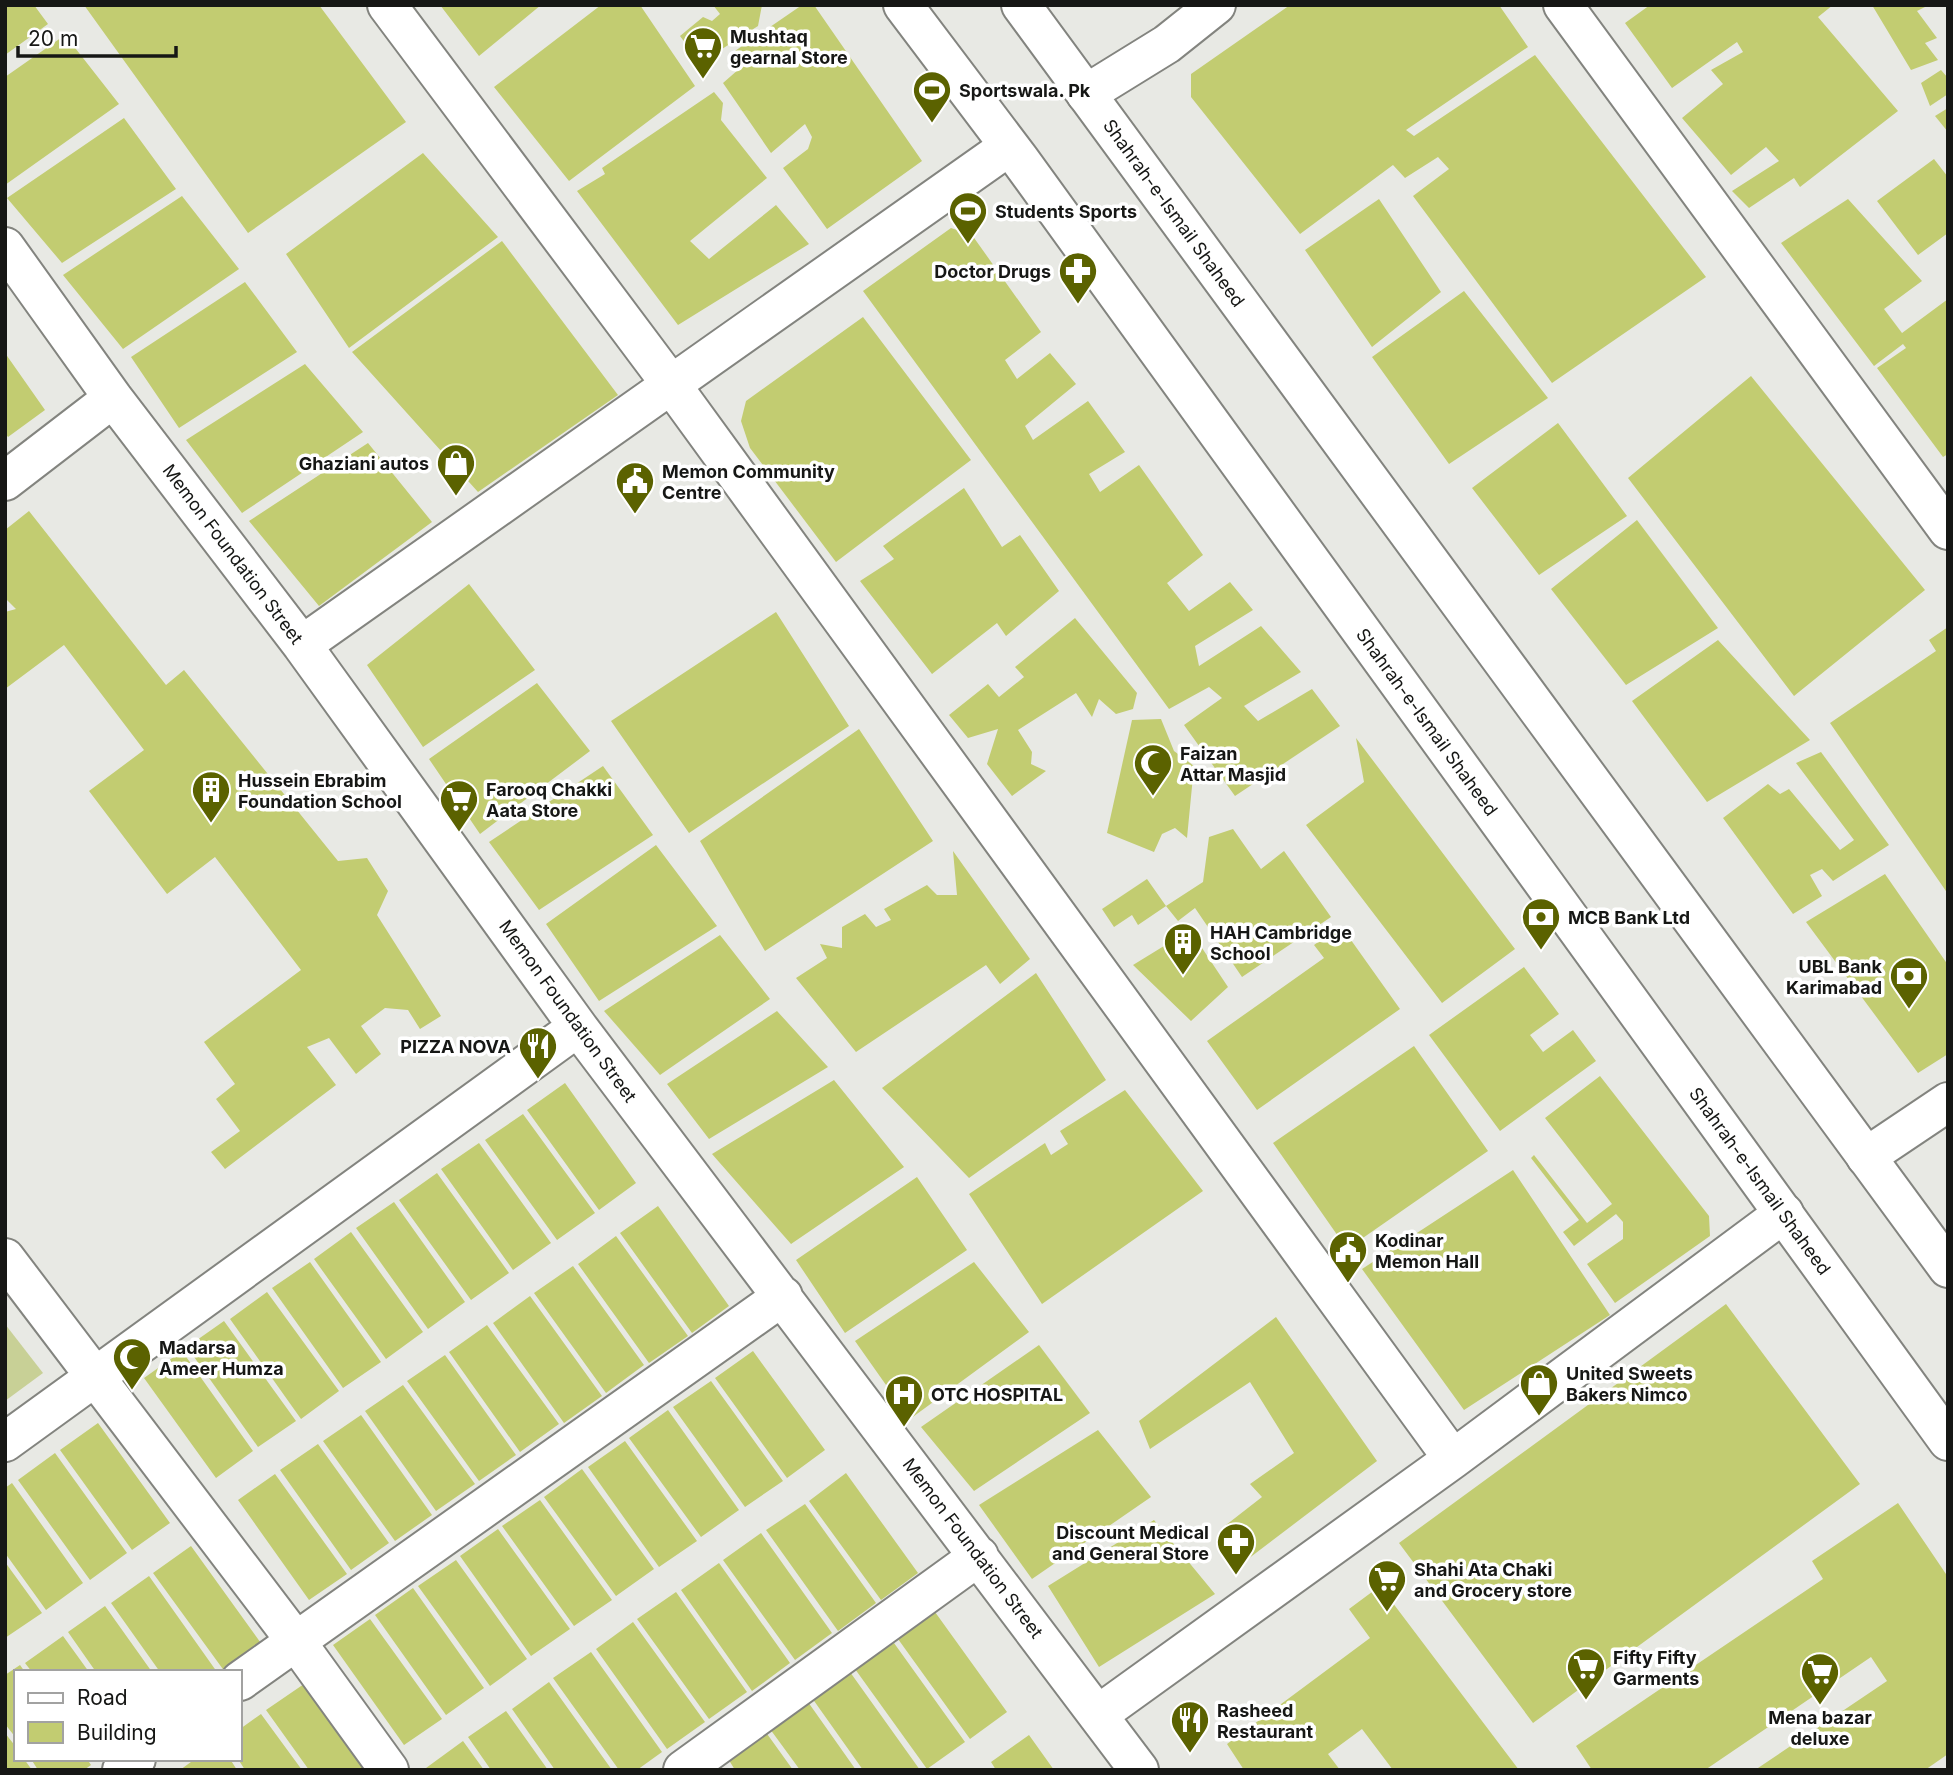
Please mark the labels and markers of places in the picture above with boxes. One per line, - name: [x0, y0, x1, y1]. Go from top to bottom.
- supermarket icon: Mushtaq gearnal Store: [682, 25, 724, 80]
- place label: Mushtaq gearnal Store: [730, 26, 848, 68]
- sports icon: Sportswala. Pk: [911, 69, 953, 124]
- place label: Sportswala. Pk: [959, 80, 1091, 101]
- sports icon: Students Sports: [947, 190, 989, 245]
- place label: Students Sports: [995, 201, 1137, 222]
- pharmacy icon: Doctor Drugs: [1057, 250, 1099, 305]
- place label: Doctor Drugs: [934, 261, 1051, 282]
- shop icon: Ghaziani autos: [435, 442, 477, 497]
- place label: Ghaziani autos: [299, 453, 429, 474]
- public building icon: Memon Community Centre: [614, 460, 656, 515]
- place label: Memon Community Centre: [662, 461, 835, 503]
- mosque icon: Faizan Attar Masjid: [1132, 742, 1174, 797]
- place label: Faizan Attar Masjid: [1180, 743, 1286, 785]
- building icon: Hussein Ebrabim Foundation School: [190, 769, 232, 824]
- place label: Hussein Ebrabim Foundation School: [238, 770, 402, 812]
- supermarket icon: Farooq Chakki Aata Store: [438, 778, 480, 833]
- place label: Farooq Chakki Aata Store: [486, 779, 612, 821]
- bank icon: MCB Bank Ltd: [1520, 896, 1562, 951]
- place label: MCB Bank Ltd: [1568, 907, 1690, 928]
- building icon: HAH Cambridge School: [1162, 921, 1204, 976]
- place label: HAH Cambridge School: [1210, 922, 1352, 964]
- bank icon: UBL Bank Karimabad: [1888, 955, 1930, 1010]
- place label: UBL Bank Karimabad: [1786, 956, 1883, 998]
- restaurant icon: PIZZA NOVA: [517, 1025, 559, 1080]
- place label: PIZZA NOVA: [400, 1036, 511, 1057]
- public building icon: Kodinar Memon Hall: [1327, 1229, 1369, 1284]
- place label: Kodinar Memon Hall: [1375, 1230, 1479, 1272]
- mosque icon: Madarsa Ameer Humza: [111, 1336, 153, 1391]
- place label: Madarsa Ameer Humza: [159, 1337, 284, 1379]
- shop icon: United Sweets Bakers Nimco: [1518, 1362, 1560, 1417]
- place label: United Sweets Bakers Nimco: [1566, 1363, 1693, 1405]
- hospital icon: OTC HOSPITAL: [883, 1373, 925, 1428]
- place label: OTC HOSPITAL: [931, 1384, 1063, 1405]
- pharmacy icon: Discount Medical and General Store: [1215, 1521, 1257, 1576]
- place label: Discount Medical and General Store: [1052, 1522, 1209, 1564]
- supermarket icon: Shahi Ata Chaki and Grocery store: [1366, 1558, 1408, 1613]
- place label: Shahi Ata Chaki and Grocery store: [1414, 1559, 1572, 1601]
- supermarket icon: Fifty Fifty Garments: [1565, 1646, 1607, 1701]
- place label: Fifty Fifty Garments: [1613, 1647, 1699, 1689]
- supermarket icon: Mena bazar deluxe: [1799, 1651, 1841, 1706]
- restaurant icon: Rasheed Restaurant: [1169, 1699, 1211, 1754]
- place label: Rasheed Restaurant: [1217, 1700, 1313, 1742]
- place label: Mena bazar deluxe: [1768, 1707, 1872, 1749]

